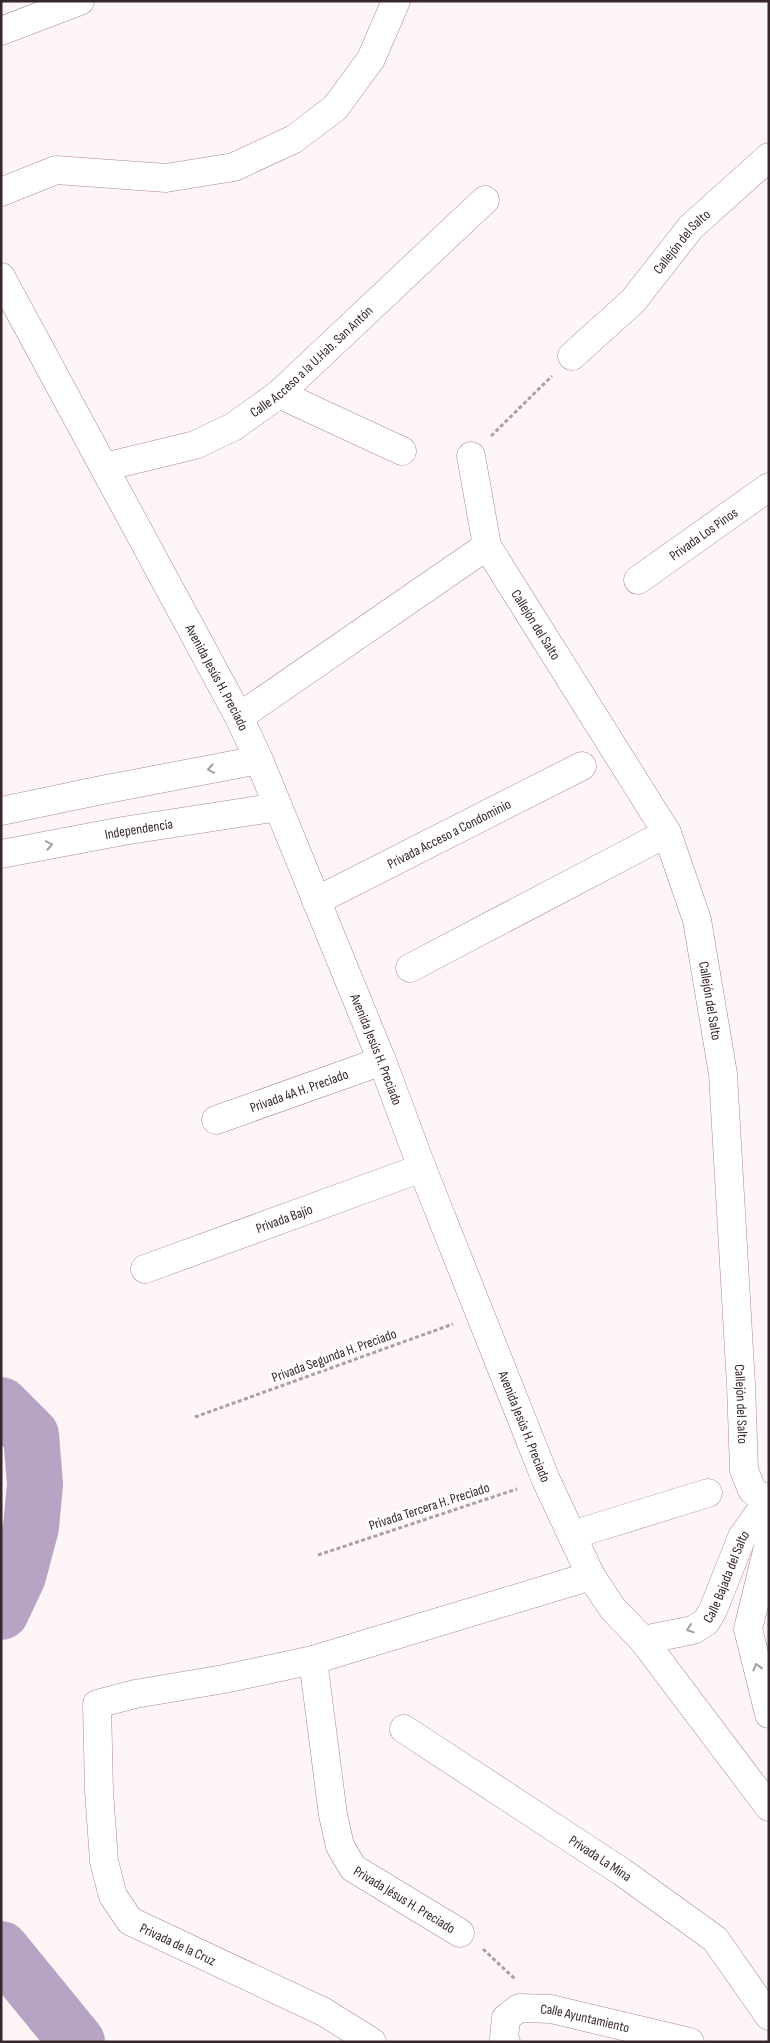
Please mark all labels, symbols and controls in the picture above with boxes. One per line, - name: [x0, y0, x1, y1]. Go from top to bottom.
- street label: Callejón del Salto: [650, 206, 714, 277]
- street label: Calle Acceso a la U.Hab. San Antón: [247, 302, 376, 421]
- street label: Privada Los Pinos: [666, 504, 741, 564]
- street label: Callejón del Salto: [507, 586, 564, 663]
- street label: Avenida Jesús H. Preciado: [181, 621, 252, 734]
- one-way arrow: [206, 764, 215, 774]
- street label: Privada Acceso a Condominio: [384, 795, 514, 872]
- street label: Independencia: [103, 815, 174, 843]
- one-way arrow: [45, 840, 54, 851]
- street label: Callejón del Salto: [695, 960, 725, 1042]
- street label: Avenida Jesús H. Preciado: [346, 990, 406, 1108]
- street label: Privada 4A H. Preciado: [248, 1066, 351, 1116]
- street label: Privada Bajío: [253, 1201, 315, 1237]
- street label: Privada Segunda H. Preciado: [269, 1325, 399, 1386]
- street label: Callejón del Salto: [731, 1364, 751, 1444]
- street label: Avenida Jesús H. Preciado: [494, 1367, 554, 1485]
- street label: Privada Tercera H. Preciado: [367, 1479, 492, 1534]
- street label: Calle Bajada del Salto: [699, 1527, 753, 1626]
- one-way arrow: [686, 1624, 695, 1634]
- one-way arrow: [752, 1662, 763, 1671]
- street label: Privada La Mina: [566, 1832, 635, 1885]
- street label: Privada Jésus H. Preciado: [350, 1862, 458, 1937]
- street label: Privada de la Cruz: [137, 1919, 219, 1970]
- street label: Calle Ayuntamiento: [540, 2001, 631, 2036]

